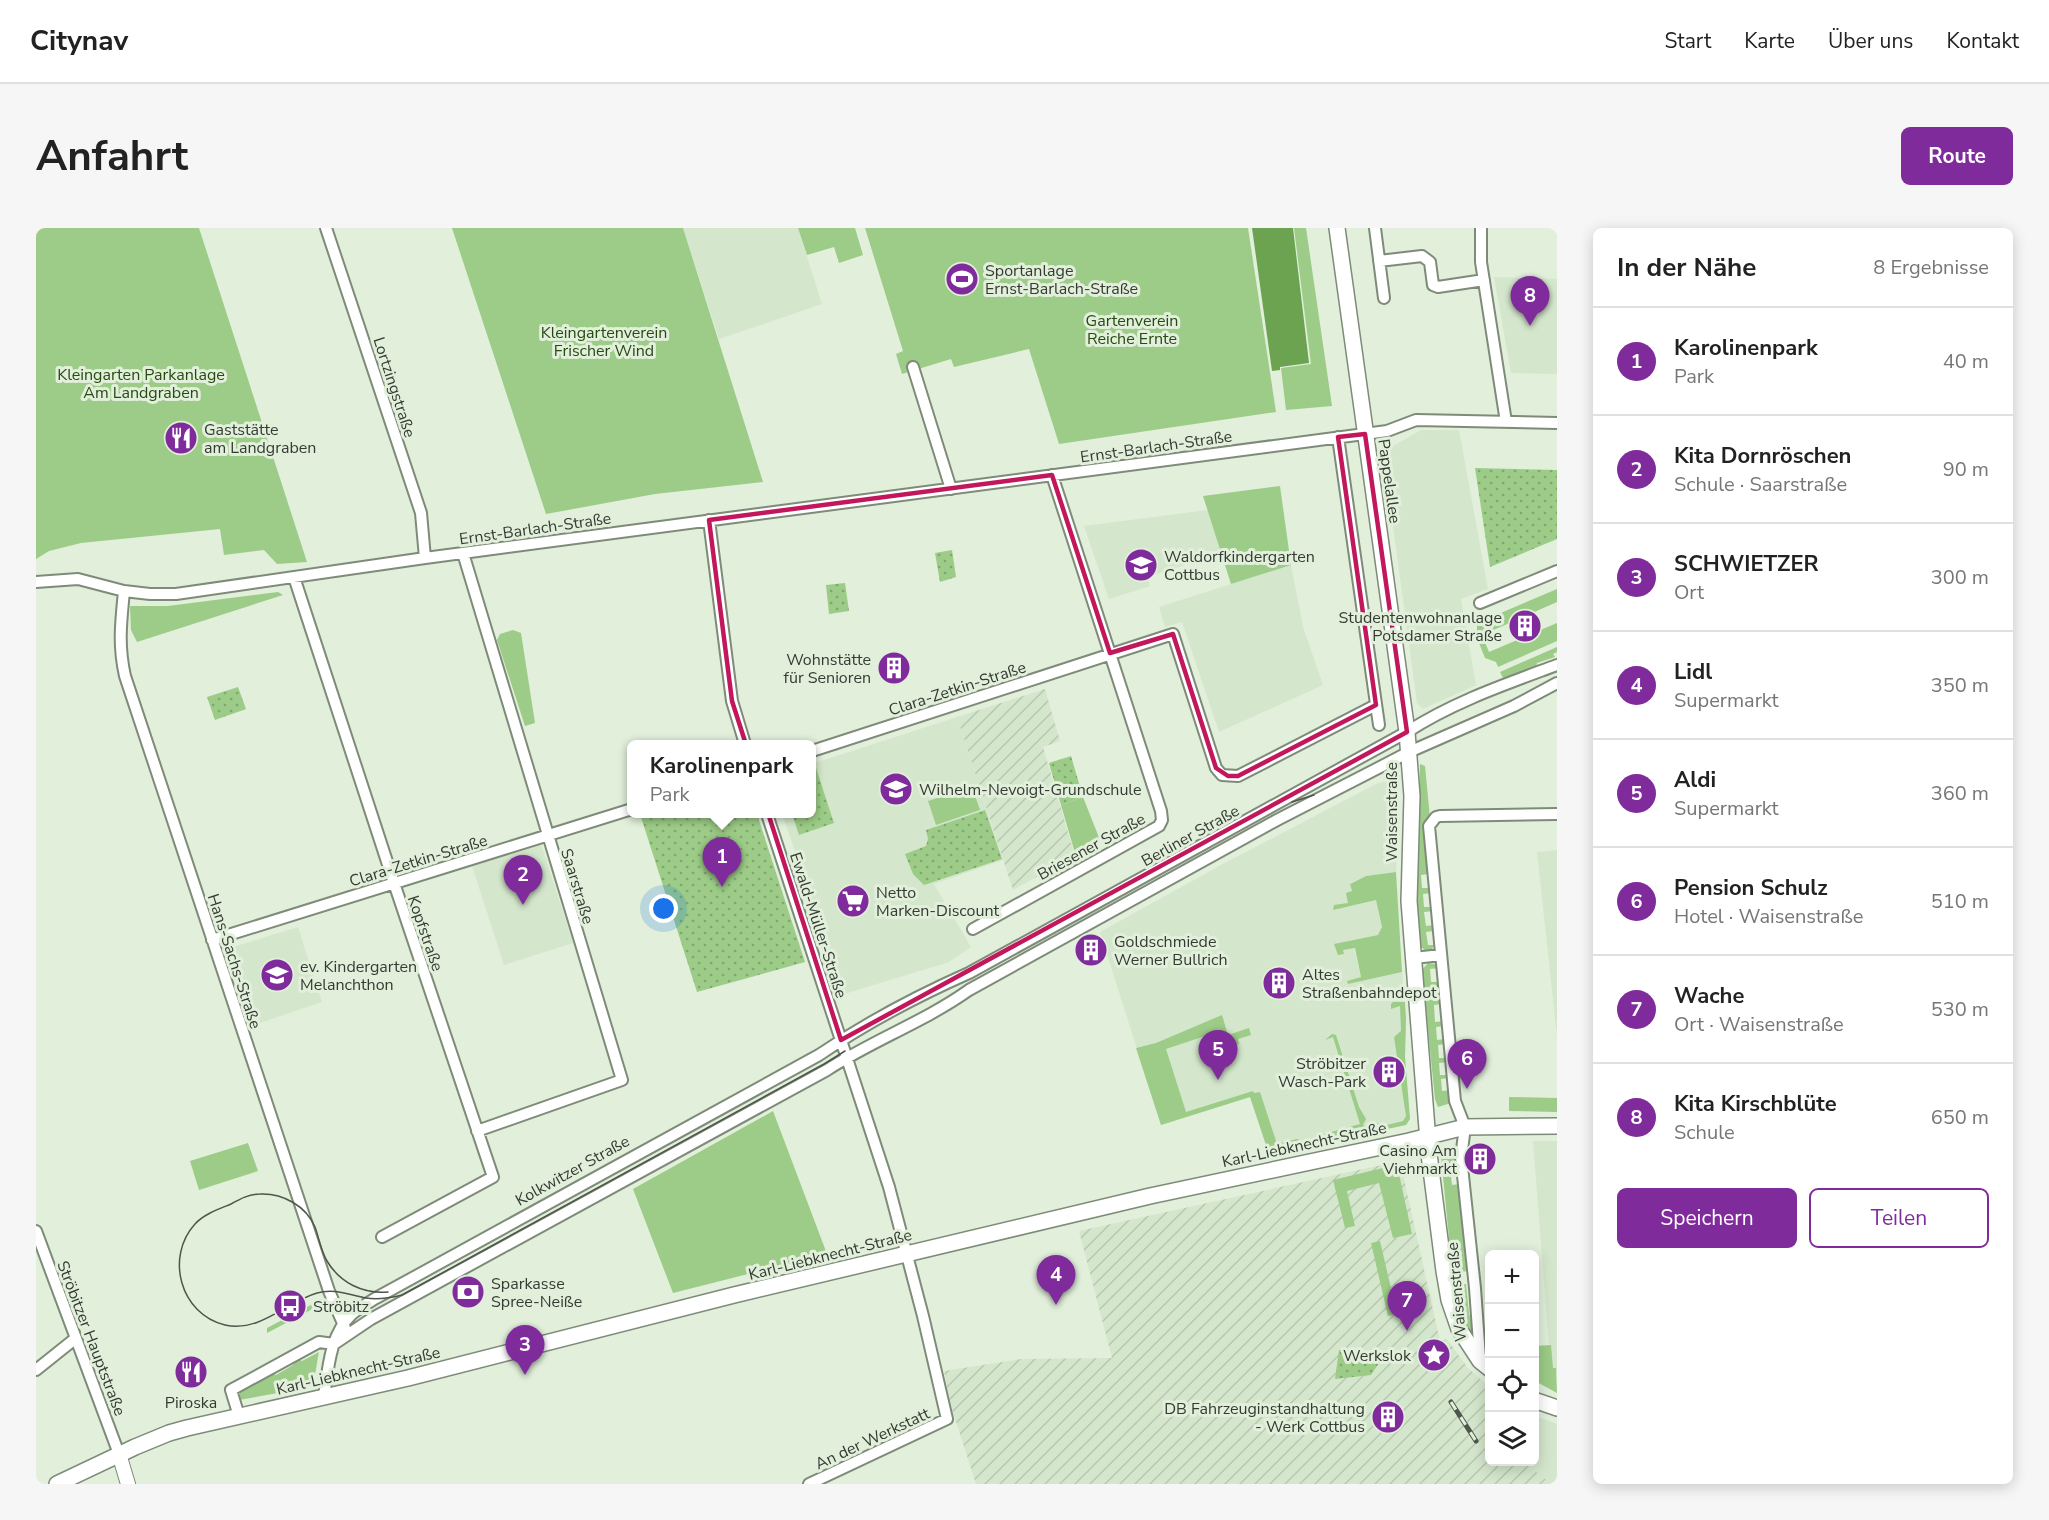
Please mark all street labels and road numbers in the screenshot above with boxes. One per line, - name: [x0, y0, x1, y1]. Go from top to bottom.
- street label: Lortzingstraße: [367, 334, 421, 440]
- street label: Ernst-Barlach-Straße: [1079, 425, 1233, 469]
- street label: Pappelallee: [1372, 438, 1406, 525]
- street label: Ernst-Barlach-Straße: [458, 507, 612, 551]
- street label: Clara-Zetkin-Straße: [886, 656, 1029, 722]
- street label: Waisenstraße: [1381, 762, 1403, 862]
- street label: Berliner Straße: [1138, 800, 1243, 872]
- street label: Briesener Straße: [1034, 808, 1149, 886]
- street label: Clara-Zetkin-Straße: [347, 829, 490, 892]
- street label: Saarstraße: [555, 846, 599, 927]
- street label: Ewald-Müller-Straße: [784, 850, 852, 1001]
- street label: Hans-Sachs-Straße: [202, 891, 266, 1032]
- street label: Kopfstraße: [402, 892, 448, 974]
- street label: Karl-Liebknecht-Straße: [1220, 1117, 1389, 1173]
- street label: Kolkwitzer Straße: [511, 1130, 634, 1211]
- street label: Karl-Liebknecht-Straße: [746, 1224, 914, 1286]
- street label: Waisenstraße: [1442, 1241, 1472, 1343]
- street label: Ströbitzer Hauptstraße: [51, 1258, 131, 1419]
- street label: Karl-Liebknecht-Straße: [274, 1341, 442, 1401]
- street label: An der Werkstatt: [812, 1403, 934, 1475]

